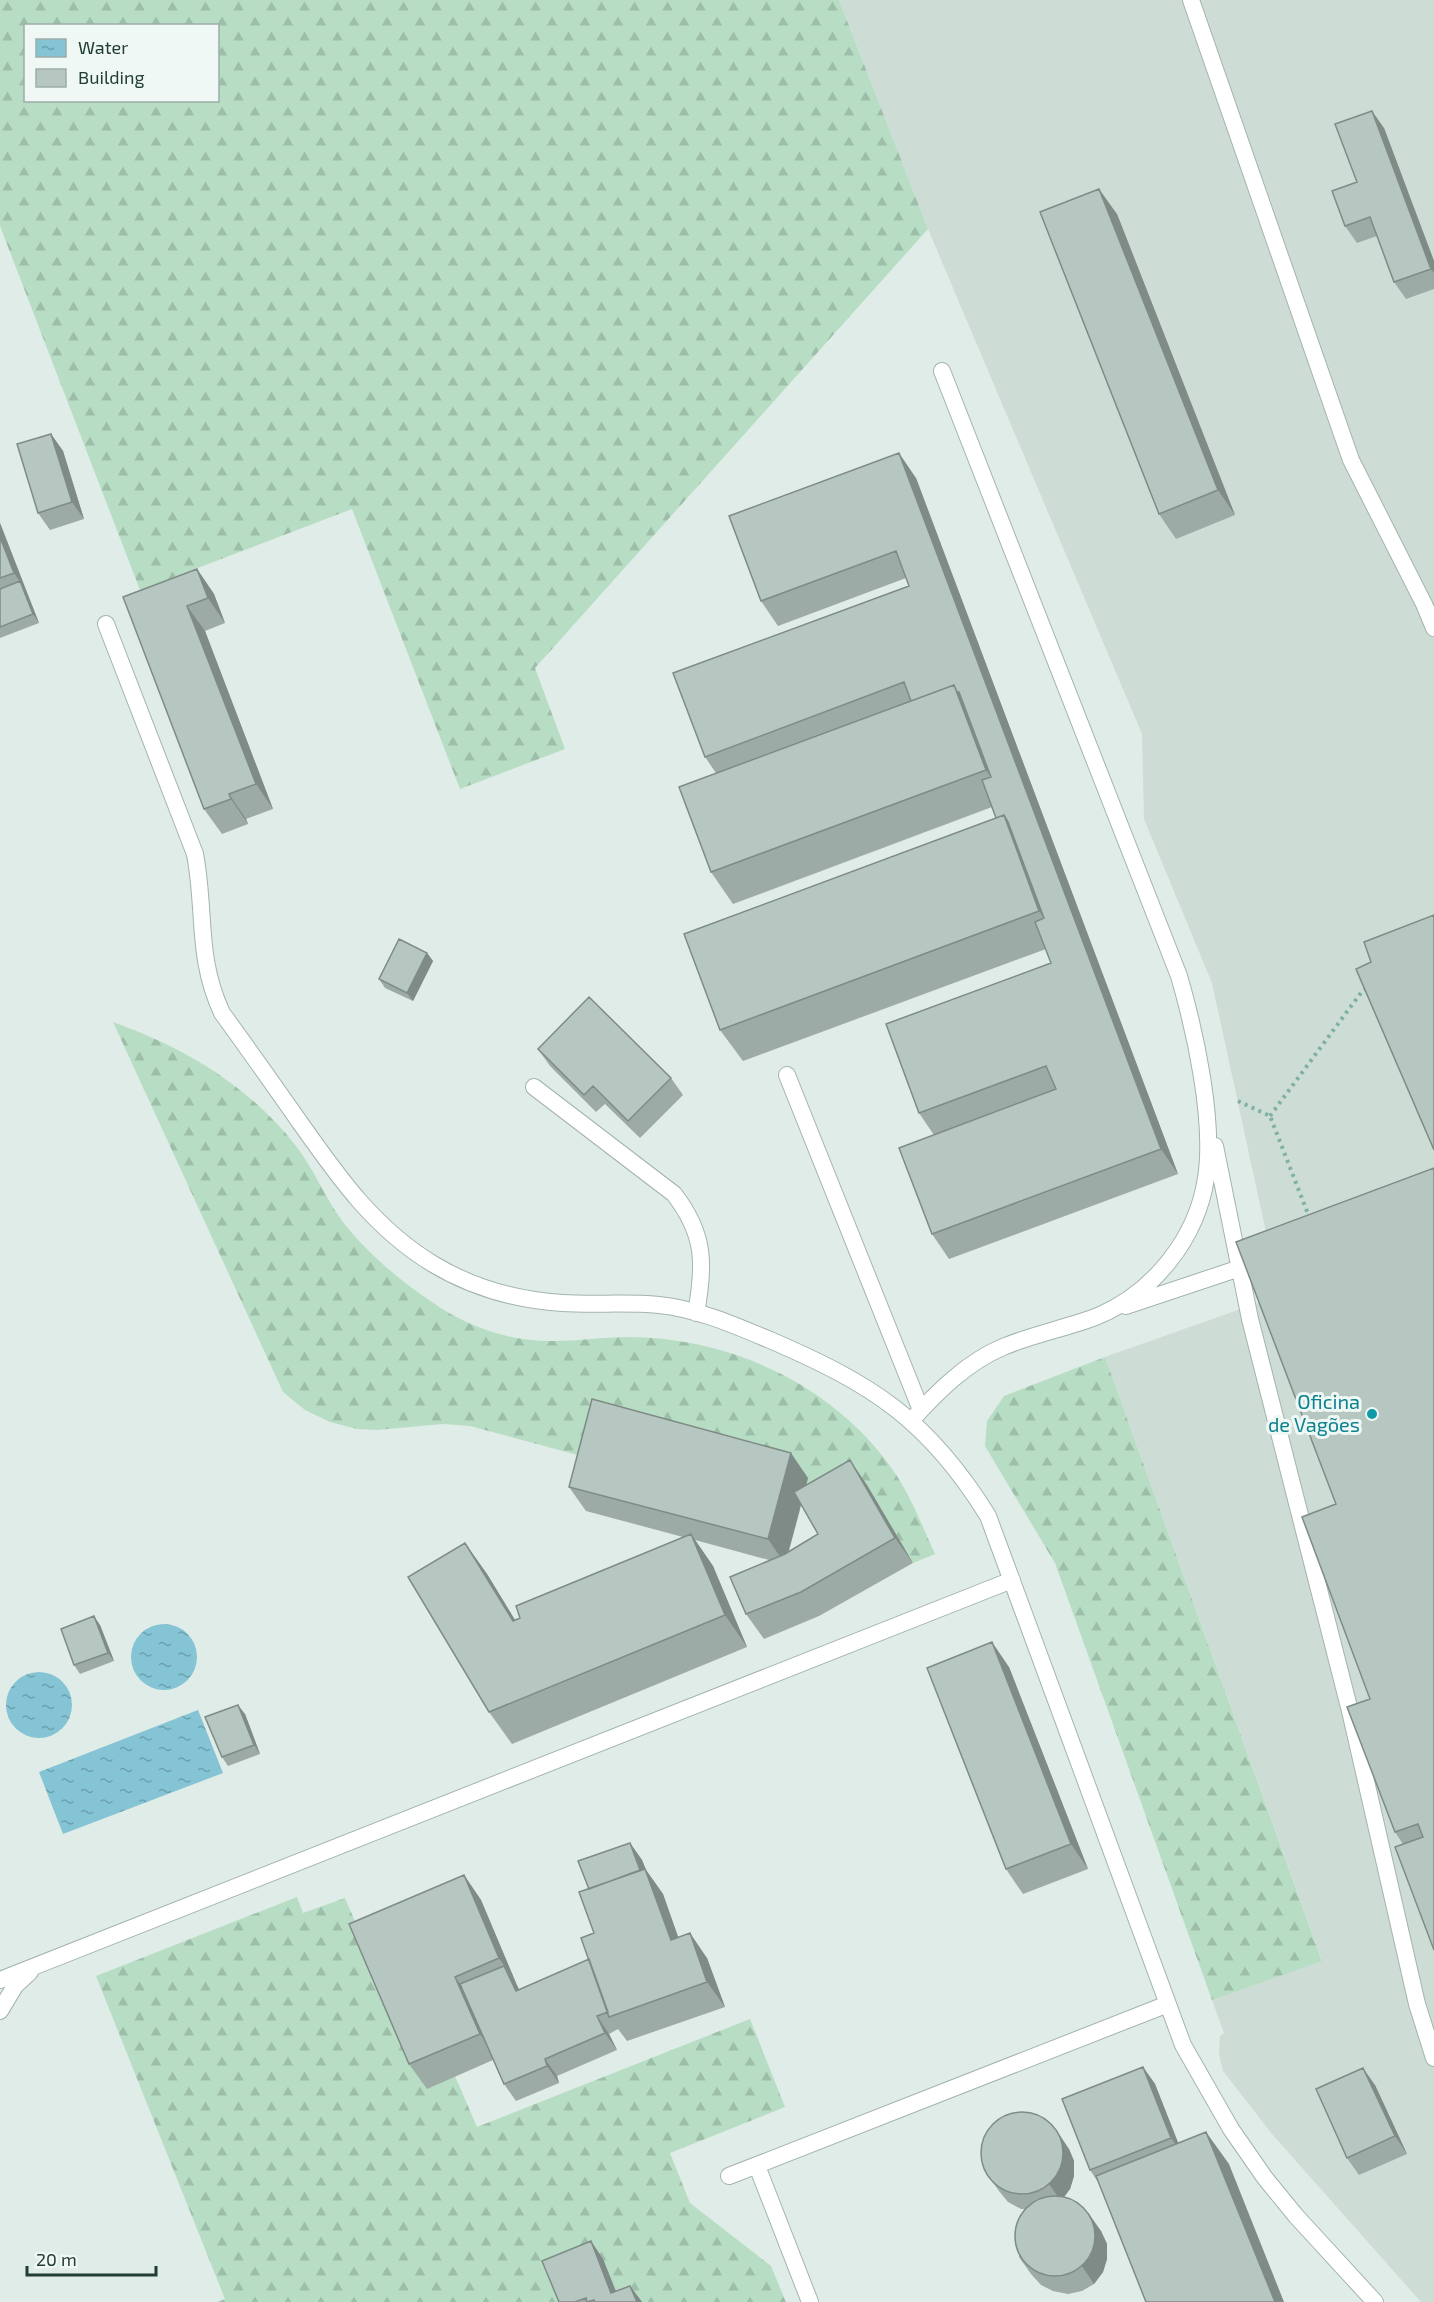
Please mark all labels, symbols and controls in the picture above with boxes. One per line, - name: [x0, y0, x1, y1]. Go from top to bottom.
- legend: [24, 24, 219, 102]
- text: Water: [78, 36, 128, 58]
- text: Building: [78, 66, 145, 88]
- place label: Oficina de Vagões: [1268, 1389, 1360, 1436]
- marker: Oficina de Vagões: [1365, 1407, 1379, 1421]
- scale bar: [27, 2239, 156, 2277]
- text: 20 m: [36, 2248, 77, 2270]

